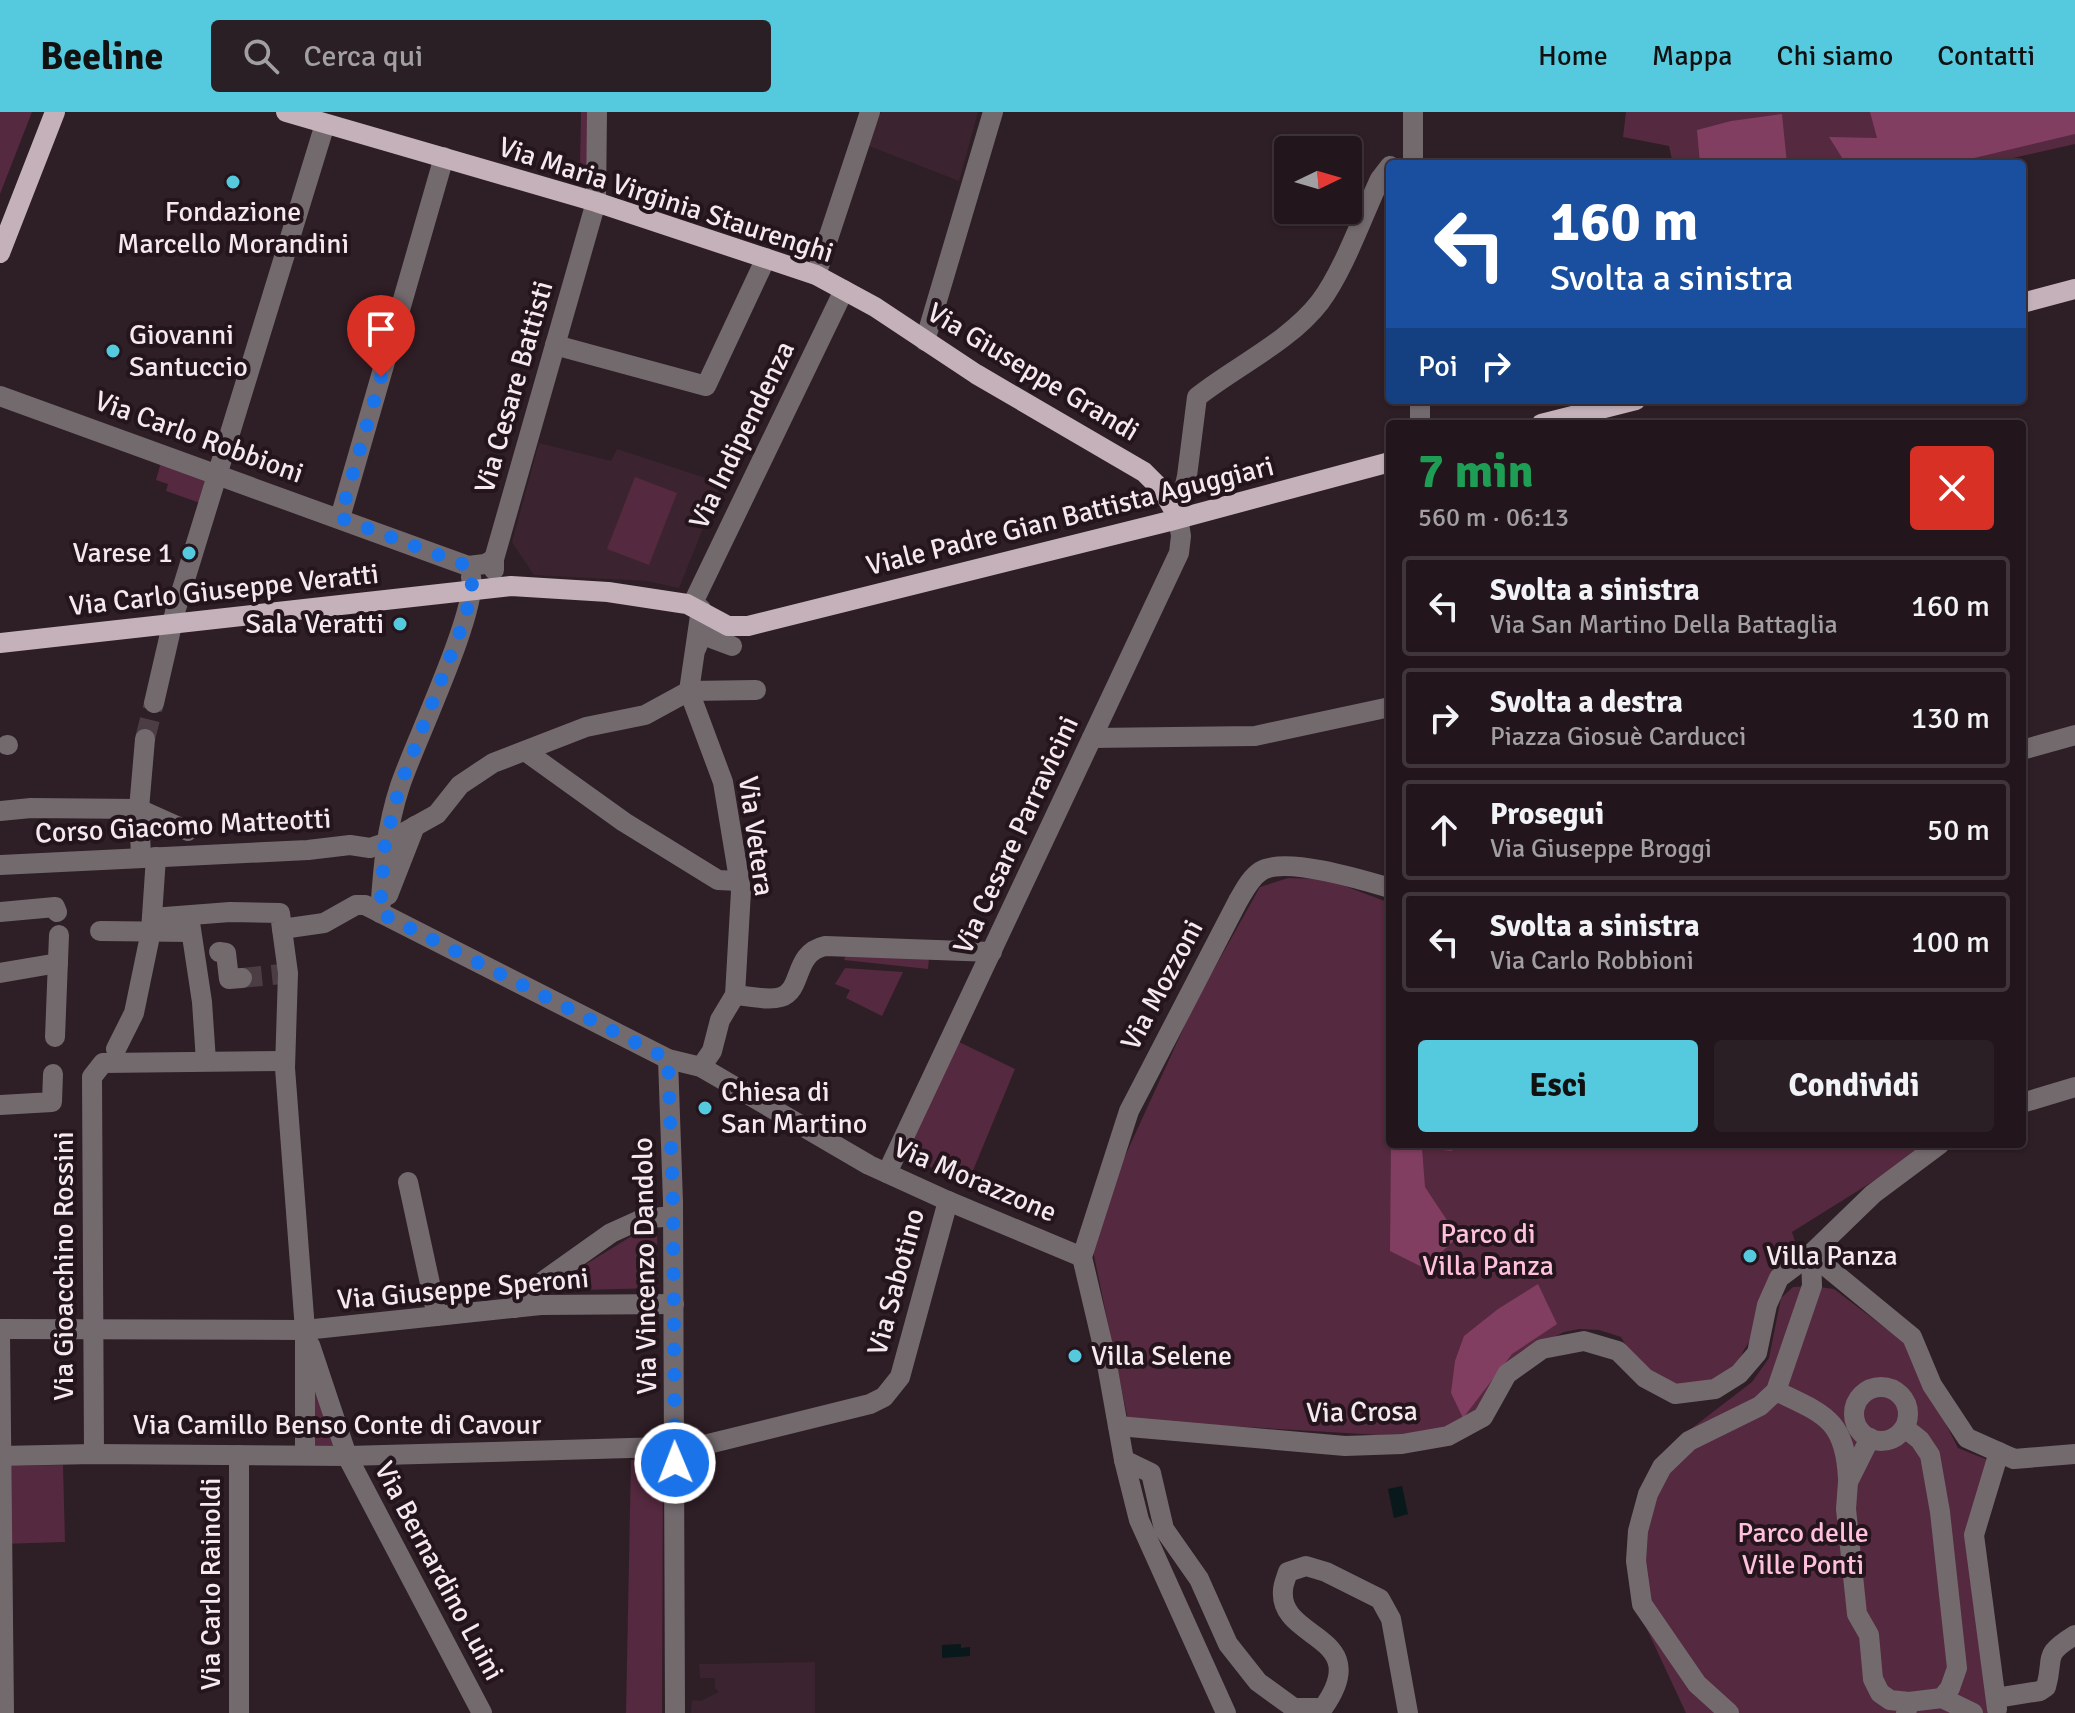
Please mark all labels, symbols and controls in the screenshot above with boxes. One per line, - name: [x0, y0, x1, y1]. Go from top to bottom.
- search box: [211, 20, 771, 92]
- text: Beeline: [40, 33, 163, 80]
- icon: search: [239, 34, 283, 78]
- text: Cerca qui: [303, 38, 423, 75]
- text: Home: [1538, 39, 1608, 73]
- text: Mappa: [1652, 39, 1733, 73]
- text: Chi siamo: [1777, 39, 1893, 73]
- text: Contatti: [1937, 39, 2035, 73]
- street label: Via Maria Virginia Staurenghi: [494, 130, 838, 270]
- north arrow: [1274, 136, 1362, 224]
- map controls: [1274, 136, 1362, 224]
- marker: Fondazione Marcello Morandini: [224, 173, 242, 191]
- text: 160 m: [1550, 187, 1698, 256]
- icon: left: [1418, 192, 1522, 296]
- place label: Fondazione Marcello Morandini: [117, 195, 349, 261]
- text: Svolta a sinistra: [1550, 256, 1793, 301]
- street label: Via Cesare Battisti: [467, 277, 561, 497]
- pin: [347, 295, 415, 377]
- street label: Via Giuseppe Grandi: [921, 295, 1145, 449]
- icon: arrive: [359, 307, 403, 351]
- place label: Giovanni Santuccio: [129, 318, 248, 384]
- street label: Via Indipendenza: [682, 336, 802, 534]
- marker: Giovanni Santuccio: [104, 342, 122, 360]
- icon: right: [1474, 344, 1518, 388]
- text: Poi: [1418, 348, 1458, 385]
- street label: Via Carlo Robbioni: [90, 383, 308, 491]
- text: 7 min: [1418, 442, 1534, 501]
- button: close: [1910, 446, 1994, 530]
- street label: Viale Padre Gian Battista Aguggiari: [863, 449, 1277, 583]
- text: 560 m · 06:13: [1418, 502, 1569, 534]
- place label: Varese 1: [72, 536, 173, 570]
- marker: Varese 1: [180, 544, 198, 562]
- street label: Via Carlo Giuseppe Veratti: [68, 557, 380, 623]
- text: Svolta a sinistra: [1490, 572, 1700, 609]
- icon: left: [1422, 584, 1466, 628]
- text: 160 m: [1911, 588, 1990, 625]
- place label: Sala Veratti: [246, 607, 384, 641]
- text: Via San Martino Della Battaglia: [1490, 609, 1838, 641]
- marker: Sala Veratti: [391, 615, 409, 633]
- text: Svolta a destra: [1490, 684, 1683, 721]
- icon: right: [1422, 696, 1466, 740]
- text: 130 m: [1911, 700, 1990, 737]
- street label: Via Cesare Parravicini: [946, 711, 1086, 959]
- text: Piazza Giosuè Carducci: [1490, 721, 1746, 753]
- street label: Via Vetera: [731, 774, 781, 898]
- text: Prosegui: [1490, 796, 1604, 833]
- street label: Corso Giacomo Matteotti: [34, 801, 332, 851]
- icon: ahead: [1422, 808, 1466, 852]
- text: 50 m: [1927, 812, 1990, 849]
- text: Via Giuseppe Broggi: [1490, 833, 1712, 865]
- text: Svolta a sinistra: [1490, 908, 1700, 945]
- street label: Via Mozzoni: [1113, 914, 1211, 1056]
- icon: left: [1422, 920, 1466, 964]
- text: 100 m: [1911, 924, 1990, 961]
- text: Via Carlo Robbioni: [1490, 945, 1694, 977]
- button: Esci: [1418, 1040, 1698, 1132]
- button: Condividi: [1714, 1040, 1994, 1132]
- place label: Chiesa di San Martino: [721, 1075, 867, 1141]
- marker: Chiesa di San Martino: [696, 1099, 714, 1117]
- street label: Via Morazzone: [888, 1130, 1062, 1230]
- street label: Via Gioacchino Rossini: [47, 1131, 81, 1401]
- street label: Via Vincenzo Dandolo: [626, 1137, 664, 1395]
- street label: Via Sabotino: [860, 1205, 932, 1359]
- park label: Parco di Villa Panza: [1422, 1217, 1554, 1283]
- place label: Villa Panza: [1766, 1239, 1898, 1273]
- marker: Villa Panza: [1741, 1247, 1759, 1265]
- street label: Via Giuseppe Speroni: [336, 1261, 590, 1317]
- place label: Villa Selene: [1091, 1339, 1232, 1373]
- marker: Villa Selene: [1066, 1347, 1084, 1365]
- street label: Via Crosa: [1306, 1394, 1418, 1430]
- street label: Via Camillo Benso Conte di Cavour: [133, 1408, 542, 1442]
- position arrow: [633, 1421, 717, 1505]
- street label: Via Bernardino Luini: [367, 1456, 511, 1686]
- street label: Via Carlo Rainoldi: [194, 1478, 228, 1690]
- park label: Parco delle Ville Ponti: [1737, 1516, 1869, 1582]

